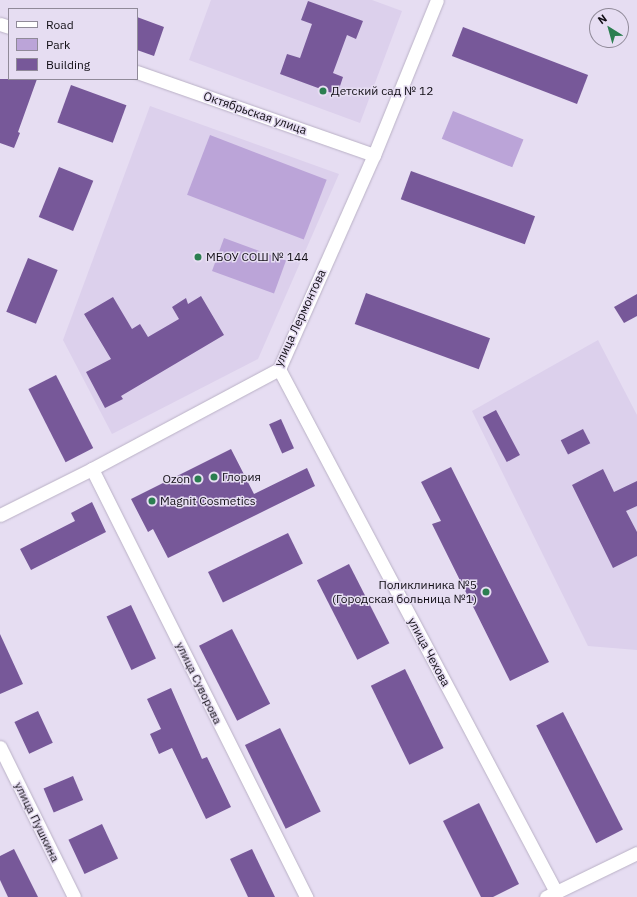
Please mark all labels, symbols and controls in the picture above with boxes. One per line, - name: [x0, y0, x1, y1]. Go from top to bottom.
- legend: [8, 8, 138, 80]
- north arrow: [589, 8, 629, 48]
- text: N: [595, 11, 610, 27]
- text: Road: [46, 17, 74, 32]
- text: Park: [46, 37, 70, 52]
- text: Building: [46, 57, 90, 72]
- place label: Детский сад № 12: [331, 84, 433, 98]
- marker: Детский сад № 12: [318, 86, 328, 96]
- street label: Октябрьская улица: [201, 89, 309, 137]
- place label: МБОУ СОШ № 144: [206, 250, 308, 264]
- marker: МБОУ СОШ № 144: [193, 252, 203, 262]
- street label: улица Лермонтова: [271, 267, 329, 369]
- place label: Глория: [222, 470, 261, 484]
- place label: Ozon: [163, 472, 190, 486]
- marker: Глория: [209, 472, 219, 482]
- marker: Ozon: [193, 474, 203, 484]
- place label: Magnit Cosmetics: [160, 494, 256, 508]
- marker: Magnit Cosmetics: [147, 496, 157, 506]
- place label: Поликлиника №5 (Городская больница №1): [332, 578, 477, 606]
- marker: Поликлиника №5 (Городская больница №1): [480, 586, 492, 598]
- street label: улица Чехова: [405, 615, 453, 689]
- street label: улица Суворова: [173, 640, 225, 726]
- street label: улица Пушкина: [11, 780, 63, 864]

